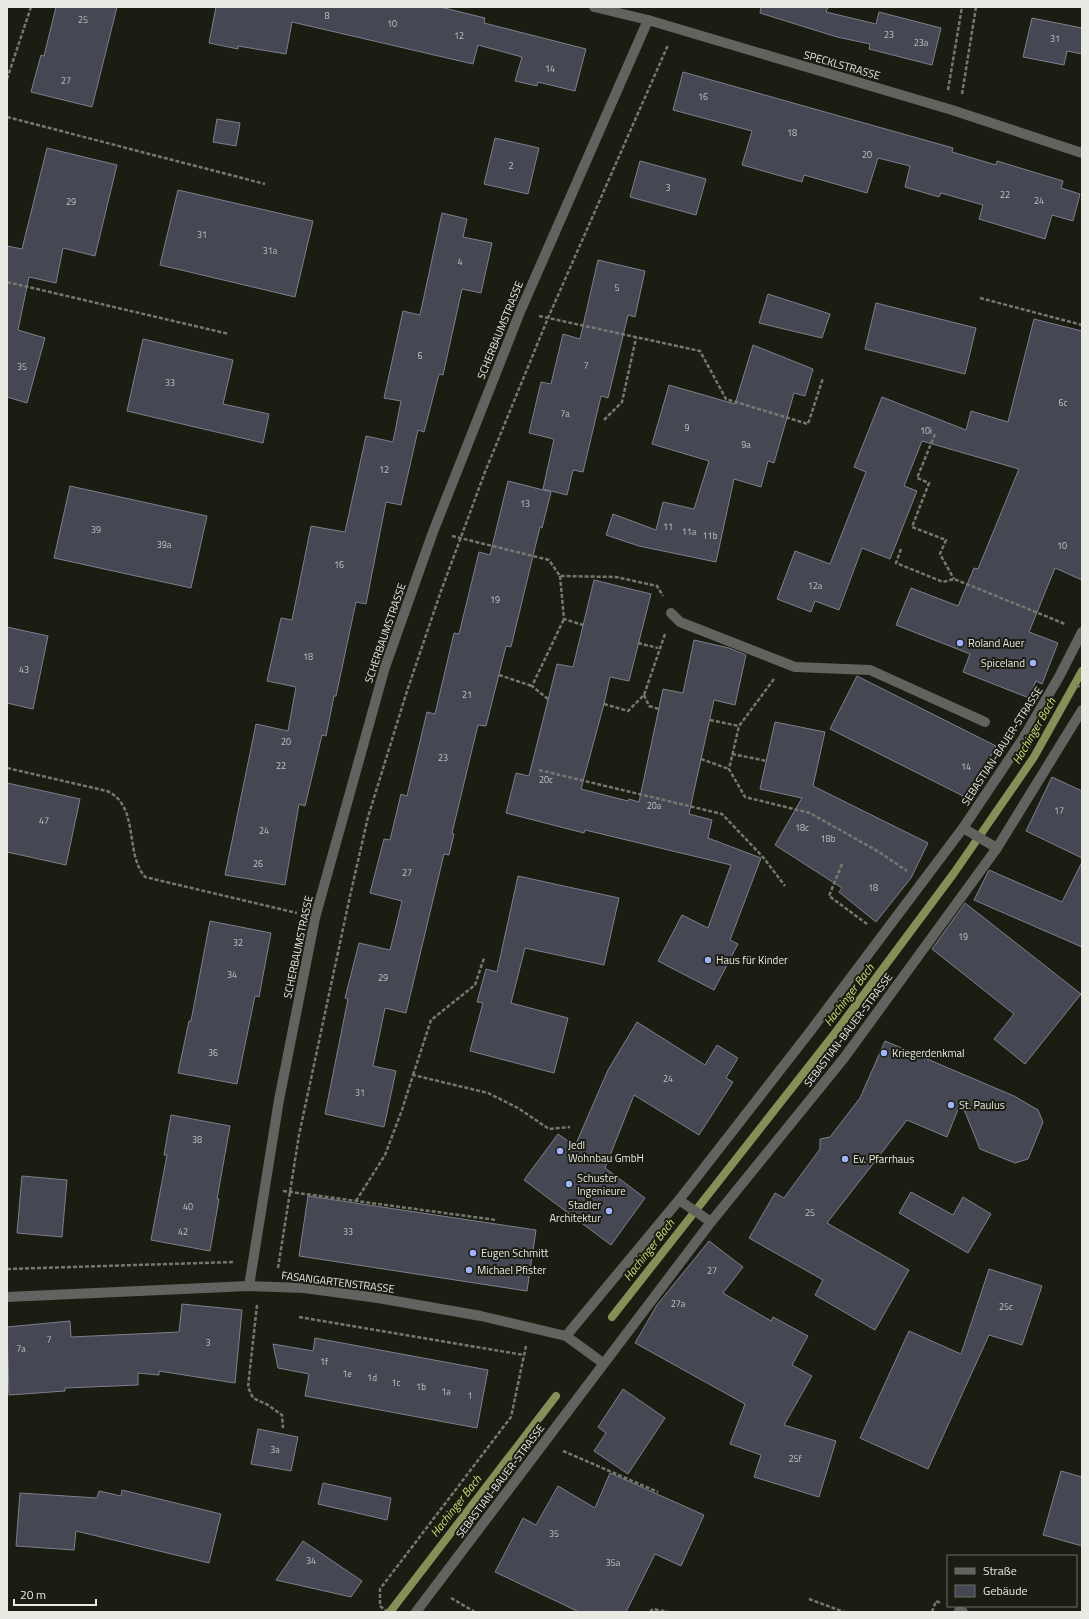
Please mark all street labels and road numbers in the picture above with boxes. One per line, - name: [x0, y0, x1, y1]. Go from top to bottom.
- street label: SPECKLSTRASSE: [802, 46, 882, 84]
- street label: SCHERBAUMSTRASSE: [473, 278, 527, 382]
- street label: SCHERBAUMSTRASSE: [360, 581, 410, 685]
- street label: SEBASTIAN-BAUER-STRASSE: [957, 683, 1047, 809]
- street label: SCHERBAUMSTRASSE: [279, 894, 317, 1000]
- street label: SEBASTIAN-BAUER-STRASSE: [800, 970, 896, 1090]
- street label: FASANGARTENSTRASSE: [280, 1267, 396, 1297]
- street label: SEBASTIAN-BAUER-STRASSE: [452, 1421, 548, 1541]

